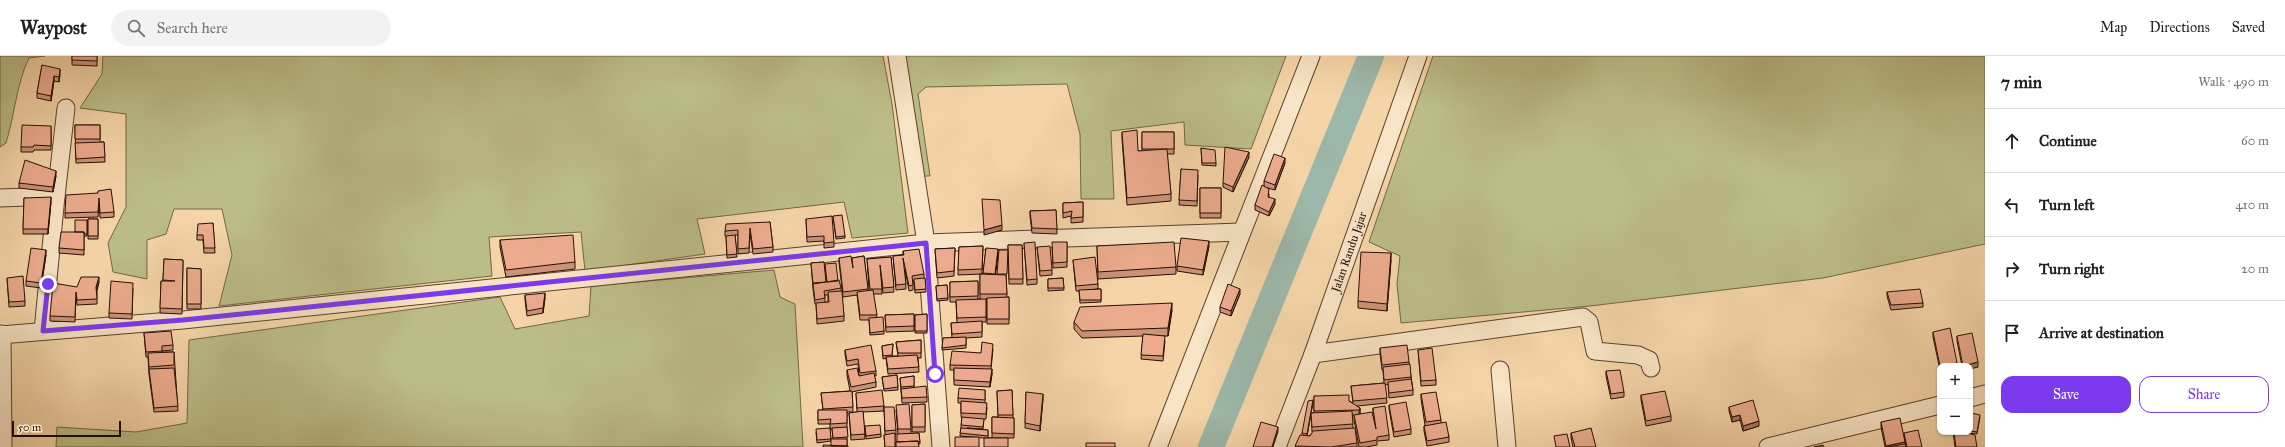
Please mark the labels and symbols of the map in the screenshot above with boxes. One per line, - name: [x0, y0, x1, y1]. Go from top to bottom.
- street label: Jalan Randu Jajar: [1328, 209, 1370, 296]
- route end: [39, 275, 57, 293]
- route start: [926, 365, 944, 383]
- scale bar: [12, 419, 121, 438]

